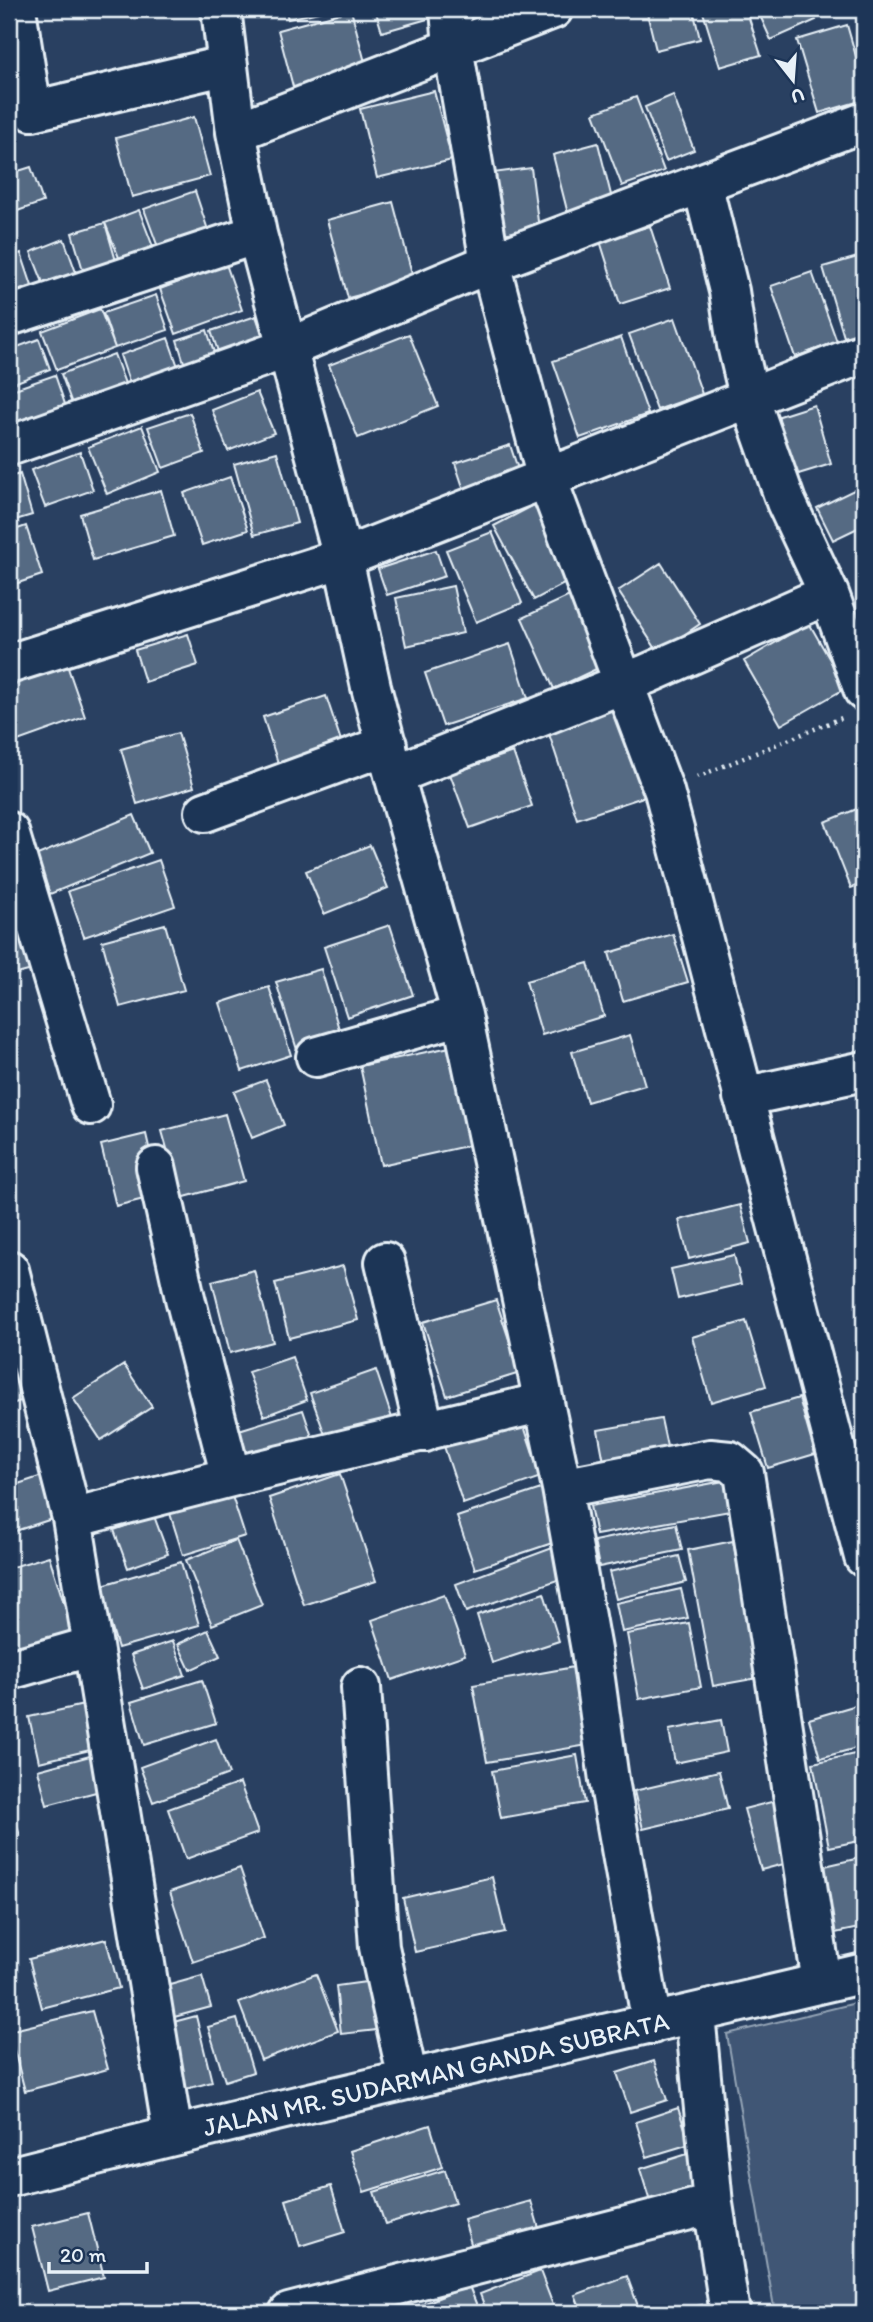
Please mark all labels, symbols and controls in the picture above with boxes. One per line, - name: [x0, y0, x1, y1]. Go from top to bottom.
- north arrow: [758, 46, 828, 116]
- text: U: [788, 83, 807, 109]
- street label: JALAN MR. SUDARMAN GANDA SUBRATA: [200, 2005, 672, 2143]
- scale bar: [49, 2231, 147, 2275]
- text: 20 m: [60, 2242, 107, 2267]

